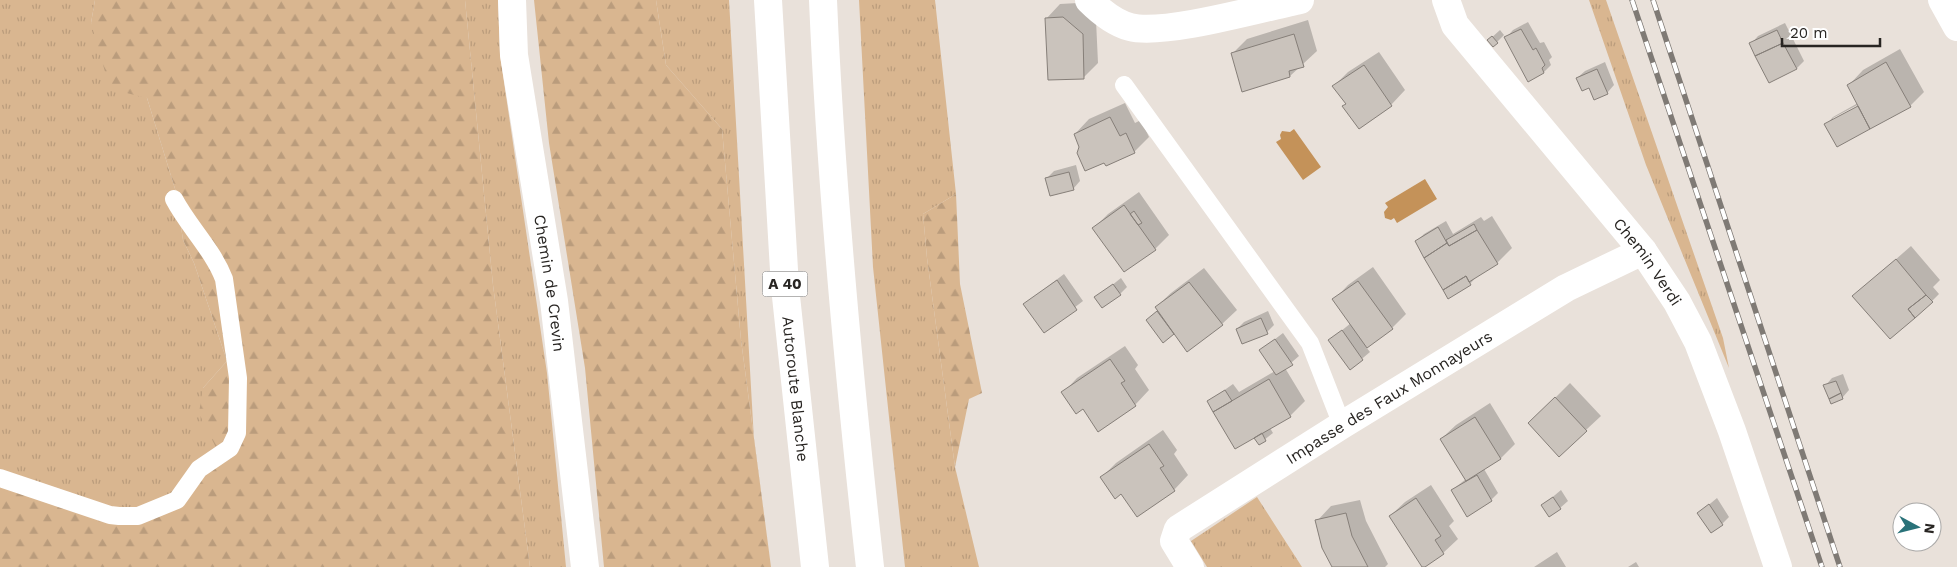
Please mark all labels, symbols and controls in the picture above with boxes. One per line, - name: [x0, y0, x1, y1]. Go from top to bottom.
- scale bar: [1782, 15, 1880, 47]
- text: 20 m: [1790, 24, 1828, 42]
- street label: Chemin de Crevin: [531, 213, 569, 353]
- street label: Chemin Verdi: [1610, 214, 1686, 309]
- road number: A 40: [762, 272, 808, 296]
- street label: Autoroute Blanche: [779, 315, 813, 463]
- street label: Impasse des Faux Monnayeurs: [1282, 326, 1495, 468]
- north arrow: [1892, 502, 1942, 552]
- text: N: [1921, 522, 1938, 535]

